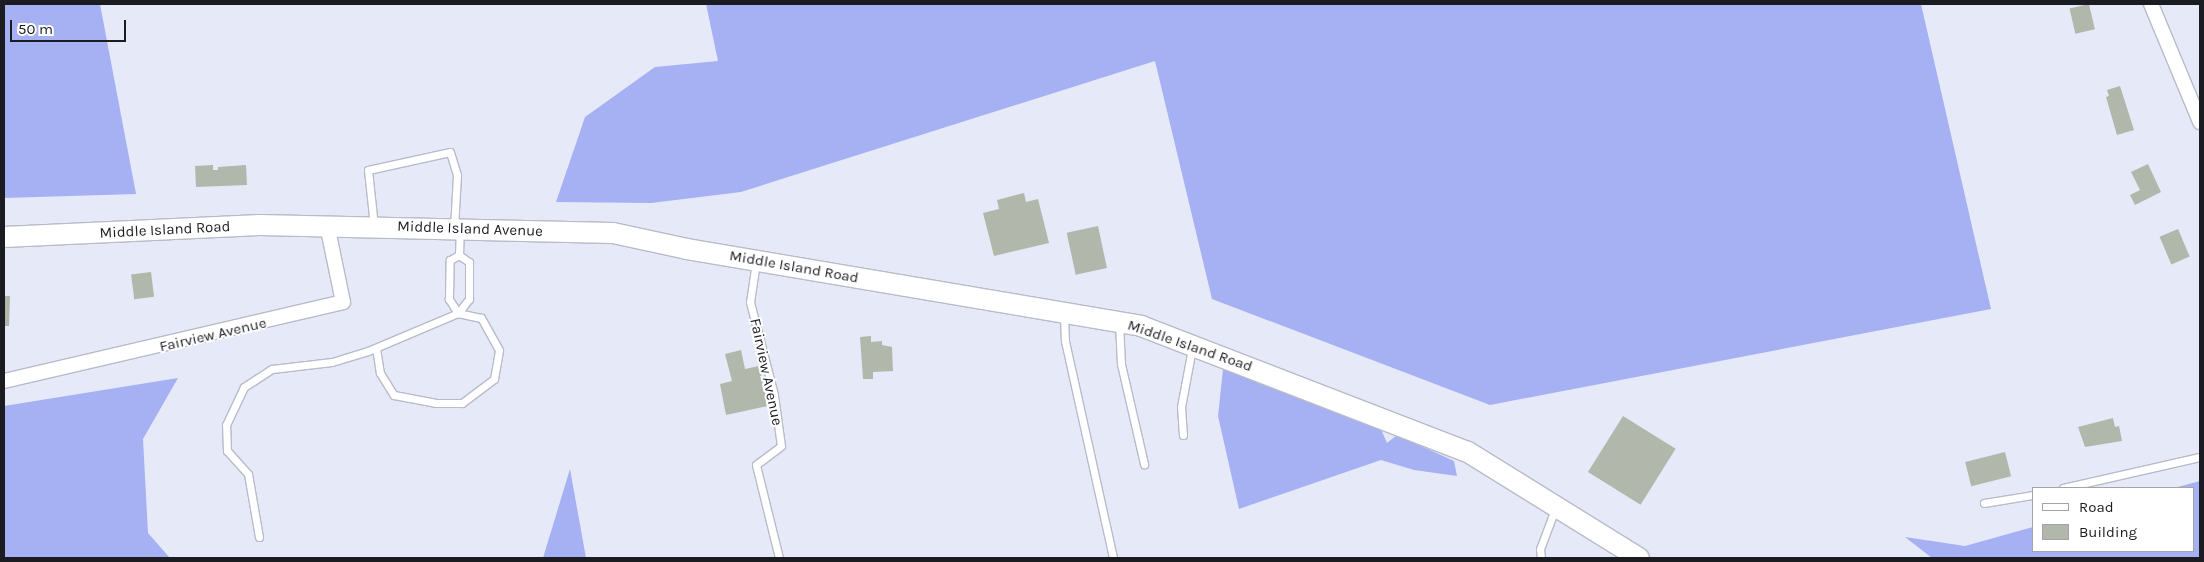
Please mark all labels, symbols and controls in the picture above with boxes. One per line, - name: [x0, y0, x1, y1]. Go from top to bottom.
- scale bar: [12, 10, 129, 42]
- text: 50 m: [18, 20, 53, 38]
- street label: Middle Island Avenue: [397, 217, 543, 241]
- street label: Middle Island Road: [99, 218, 231, 242]
- street label: Middle Island Road: [728, 247, 860, 287]
- street label: Fairview Avenue: [158, 314, 268, 356]
- street label: Middle Island Road: [1125, 316, 1255, 376]
- street label: Fairview Avenue: [746, 317, 786, 427]
- legend: [2032, 487, 2194, 552]
- text: Road: [2079, 498, 2114, 516]
- text: Building: [2079, 523, 2137, 541]

